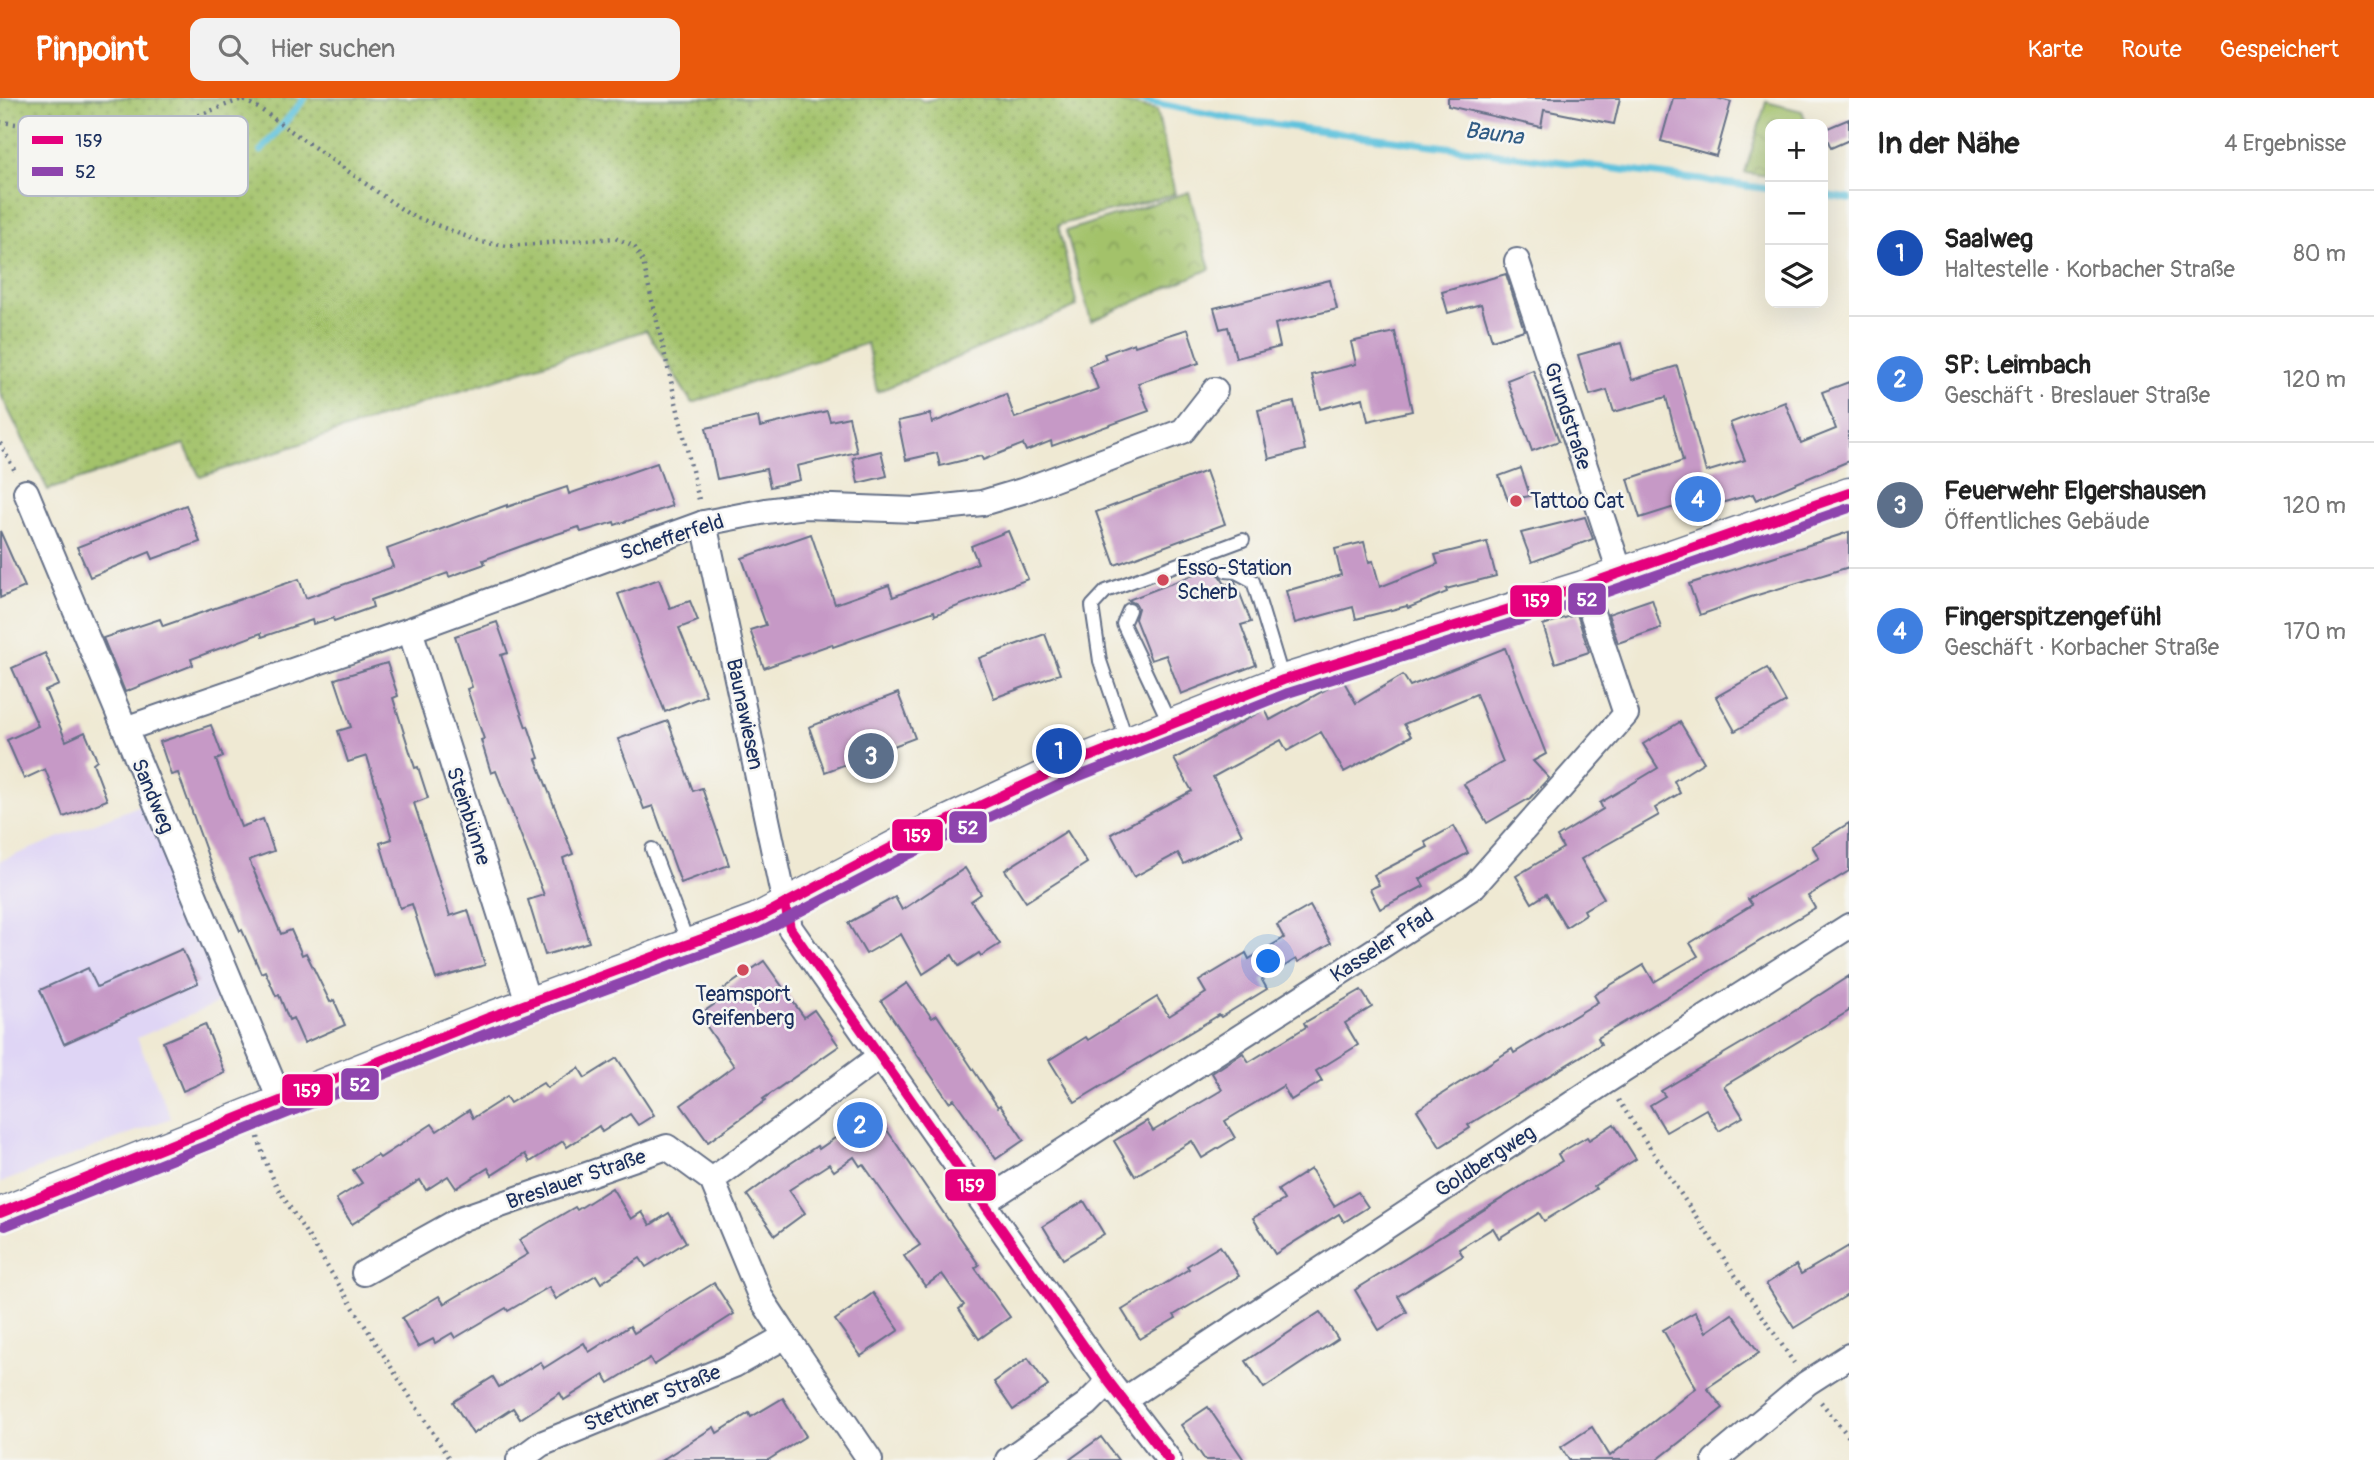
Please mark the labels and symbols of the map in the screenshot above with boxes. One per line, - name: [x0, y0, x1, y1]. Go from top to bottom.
- legend: [18, 116, 248, 196]
- water label: Bauna: [1463, 116, 1526, 152]
- text: 159: [75, 129, 103, 153]
- text: 52: [75, 160, 96, 184]
- street label: Grundstraße: [1538, 359, 1598, 474]
- pin: 4: [1675, 473, 1721, 525]
- place label: Tattoo Cat: [1530, 488, 1625, 515]
- marker: Tattoo Cat: [1508, 493, 1524, 509]
- street label: Schefferfeld: [617, 508, 727, 567]
- place label: Esso-Station Scherb: [1177, 555, 1292, 606]
- marker: Esso-Station Scherb: [1155, 572, 1171, 588]
- line badge: 52: [1567, 582, 1607, 616]
- line badge: 159: [1509, 584, 1563, 618]
- text: 52: [1577, 588, 1598, 612]
- text: 159: [1522, 589, 1550, 613]
- street label: Baunawiesen: [720, 656, 769, 772]
- pin: 1: [1036, 725, 1082, 777]
- pin: 3: [848, 730, 894, 782]
- street label: Sandweg: [125, 755, 180, 838]
- street label: Steinbünne: [440, 764, 497, 869]
- line badge: 52: [948, 810, 988, 844]
- text: 52: [958, 816, 979, 840]
- line badge: 159: [891, 818, 944, 852]
- text: 159: [903, 824, 931, 848]
- street label: Kasseler Pfad: [1325, 902, 1439, 989]
- your location: [1251, 944, 1285, 978]
- marker: Teamsport Greifenberg: [735, 962, 751, 978]
- place label: Teamsport Greifenberg: [692, 981, 794, 1032]
- line badge: 52: [340, 1067, 380, 1101]
- line badge: 159: [281, 1073, 334, 1107]
- text: 52: [350, 1073, 371, 1097]
- text: 159: [293, 1079, 321, 1103]
- pin: 2: [837, 1099, 883, 1151]
- street label: Goldbergweg: [1430, 1119, 1541, 1204]
- street label: Breslauer Straße: [503, 1143, 650, 1216]
- line badge: 159: [944, 1168, 997, 1202]
- text: 159: [957, 1174, 985, 1198]
- street label: Stettiner Straße: [580, 1358, 725, 1438]

